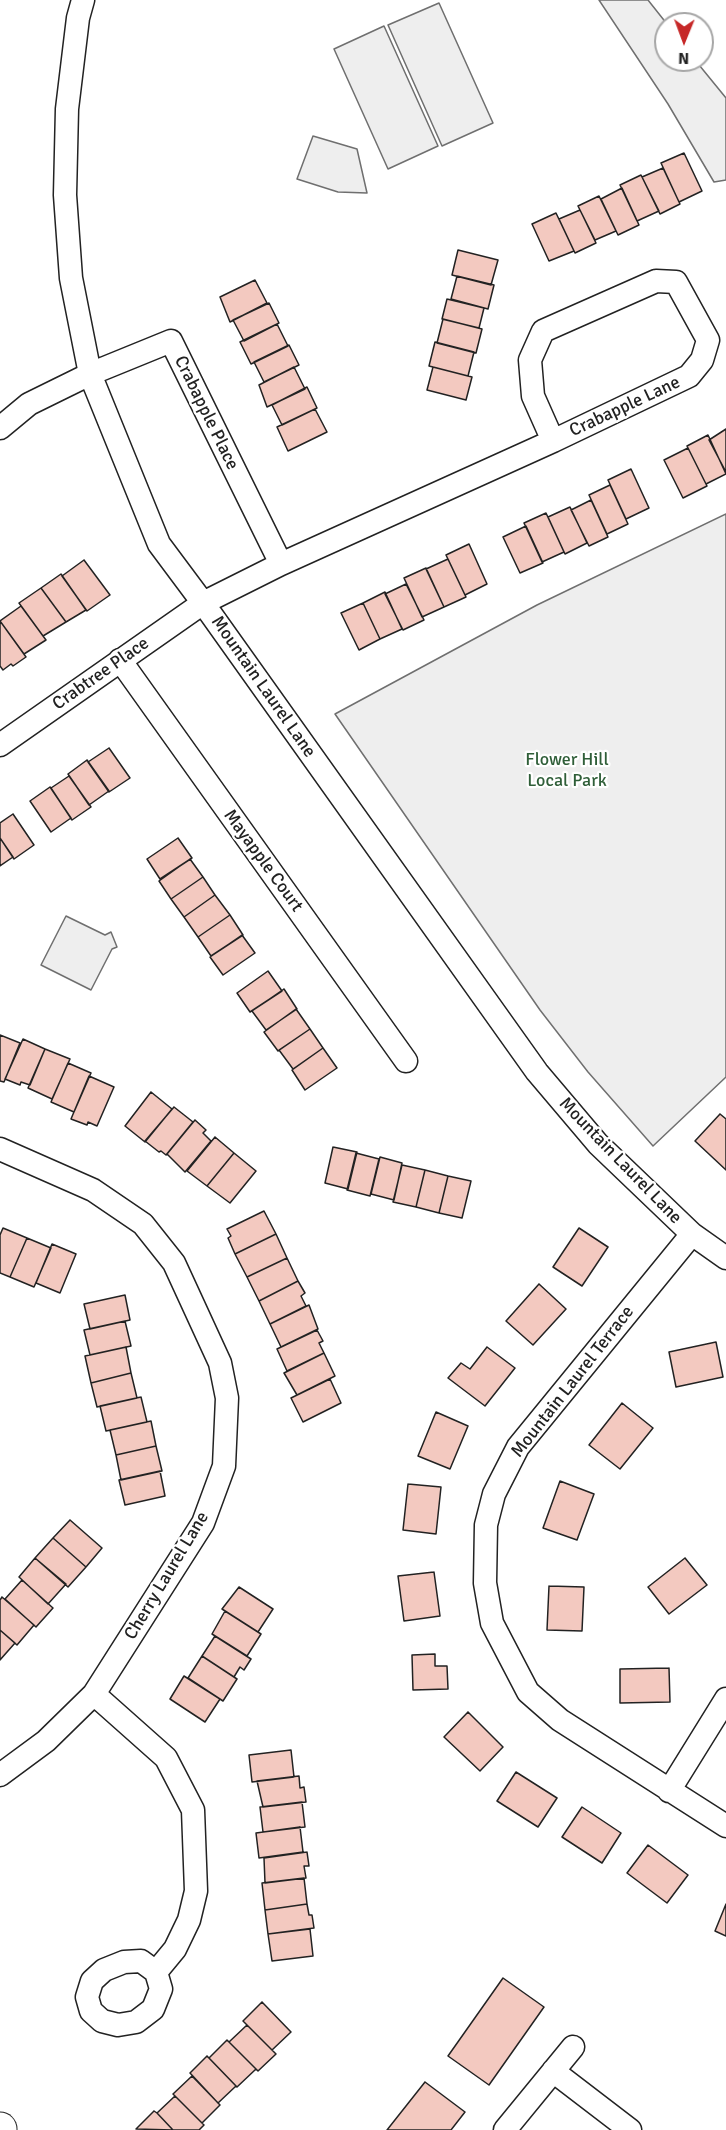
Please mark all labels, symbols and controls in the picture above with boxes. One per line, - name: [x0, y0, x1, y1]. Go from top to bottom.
- north arrow: [654, 12, 714, 72]
- text: N: [678, 48, 689, 68]
- street label: Crabapple Place: [169, 352, 243, 474]
- street label: Crabapple Lane: [566, 372, 684, 442]
- street label: Mountain Laurel Lane: [206, 612, 320, 762]
- street label: Crabtree Place: [49, 633, 153, 715]
- park label: Flower Hill Local Park: [525, 749, 609, 792]
- street label: Mayapple Court: [219, 806, 307, 916]
- street label: Mountain Laurel Lane: [554, 1093, 686, 1229]
- street label: Mountain Laurel Terrace: [507, 1302, 639, 1462]
- street label: Cherry Laurel Lane: [120, 1508, 214, 1644]

